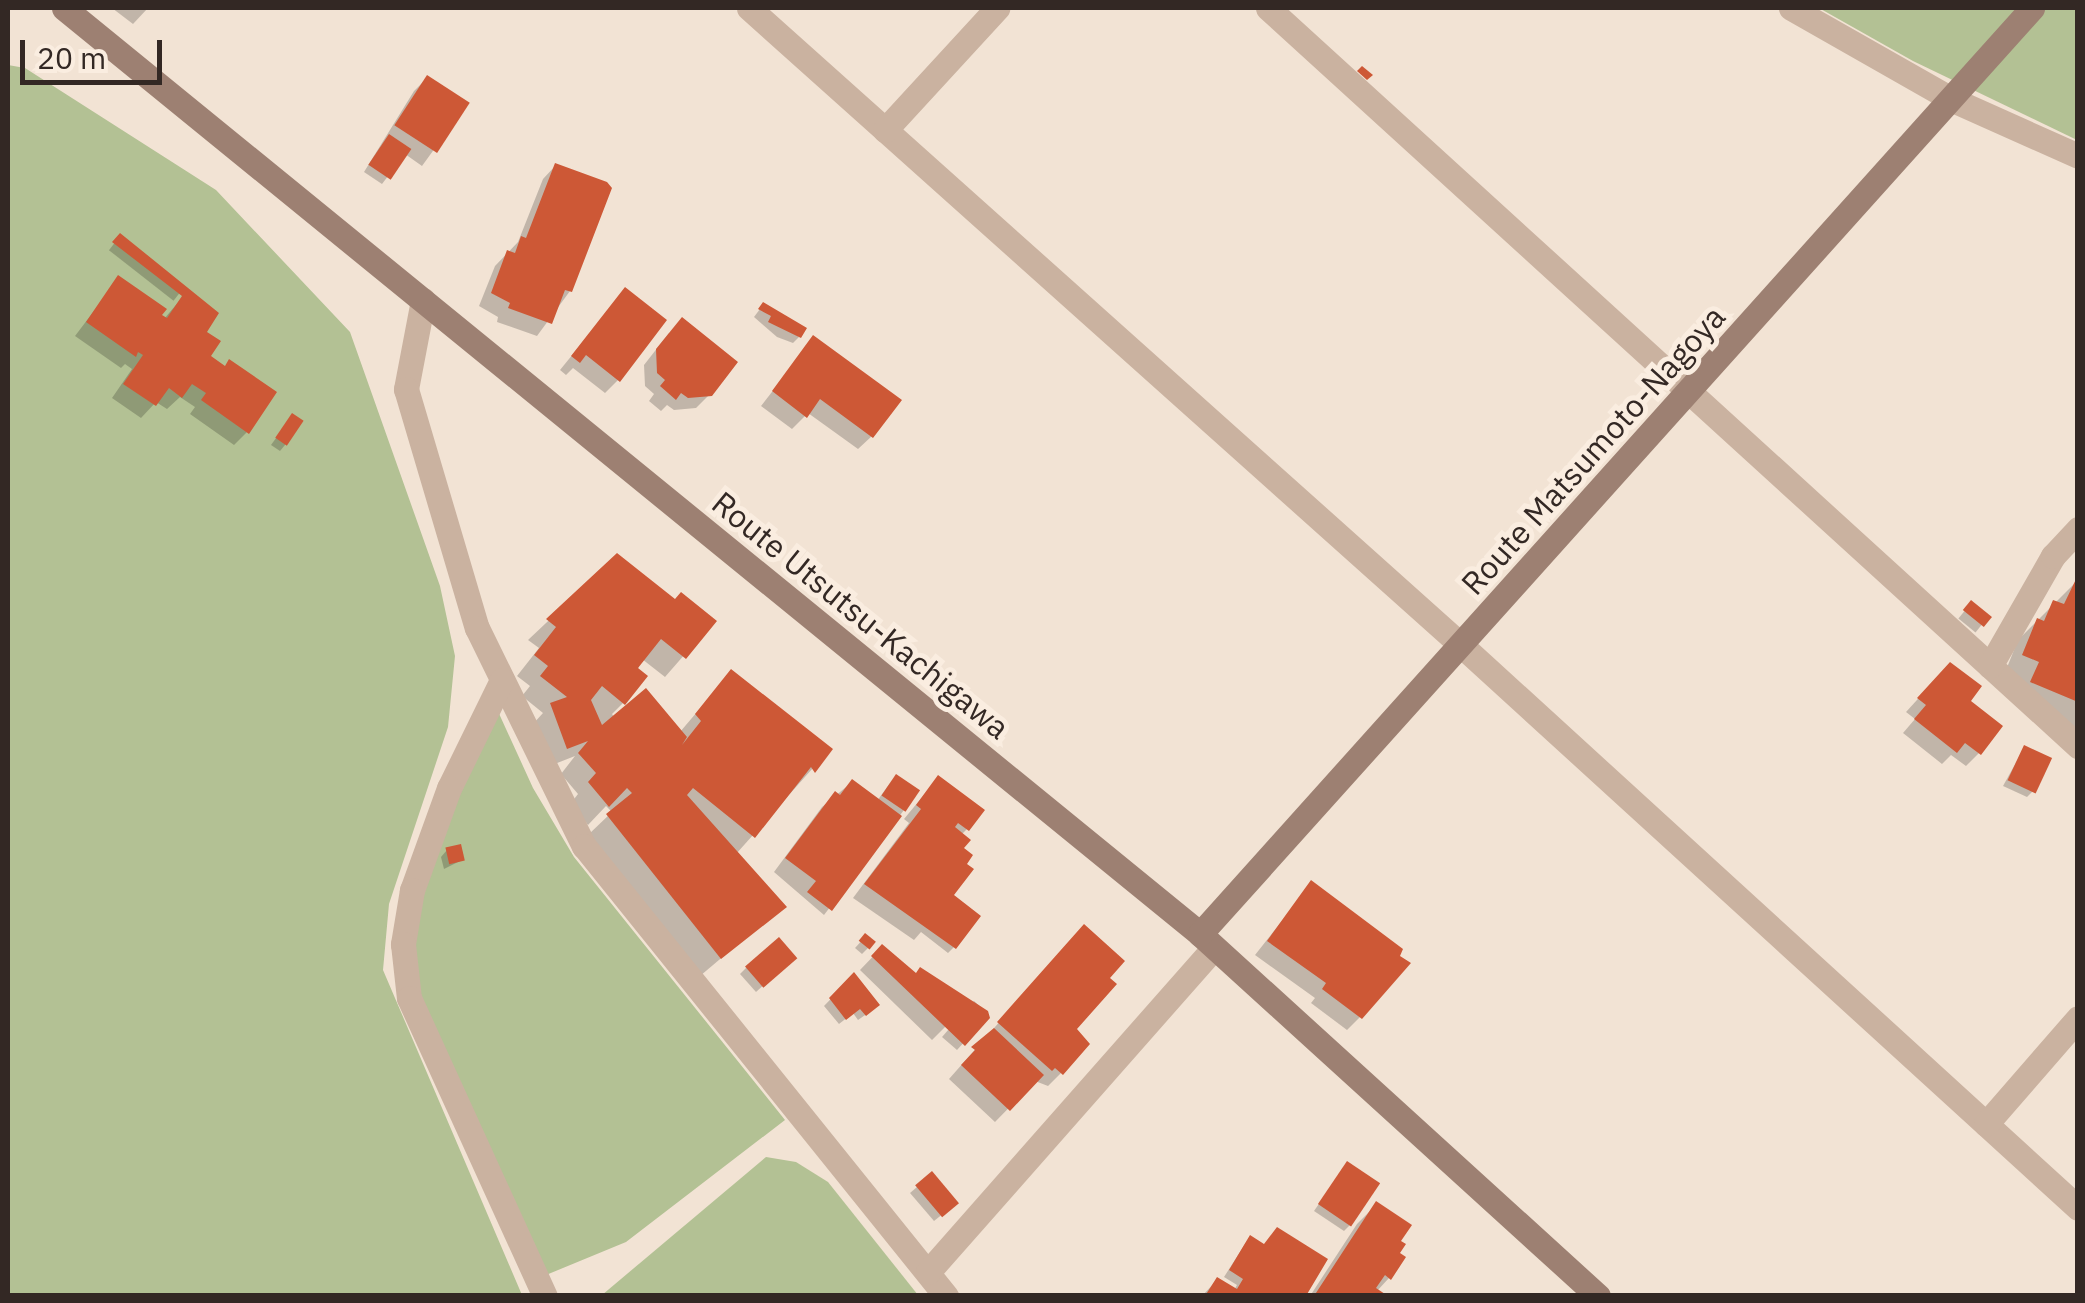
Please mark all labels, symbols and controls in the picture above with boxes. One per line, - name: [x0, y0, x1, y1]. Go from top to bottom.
- scale bar: [25, 20, 168, 82]
- text: 20 m: [37, 38, 106, 77]
- street label: Route Matsumoto-Nagoya: [1453, 298, 1733, 602]
- street label: Route Utsutsu-Kachigawa: [705, 483, 1017, 747]

